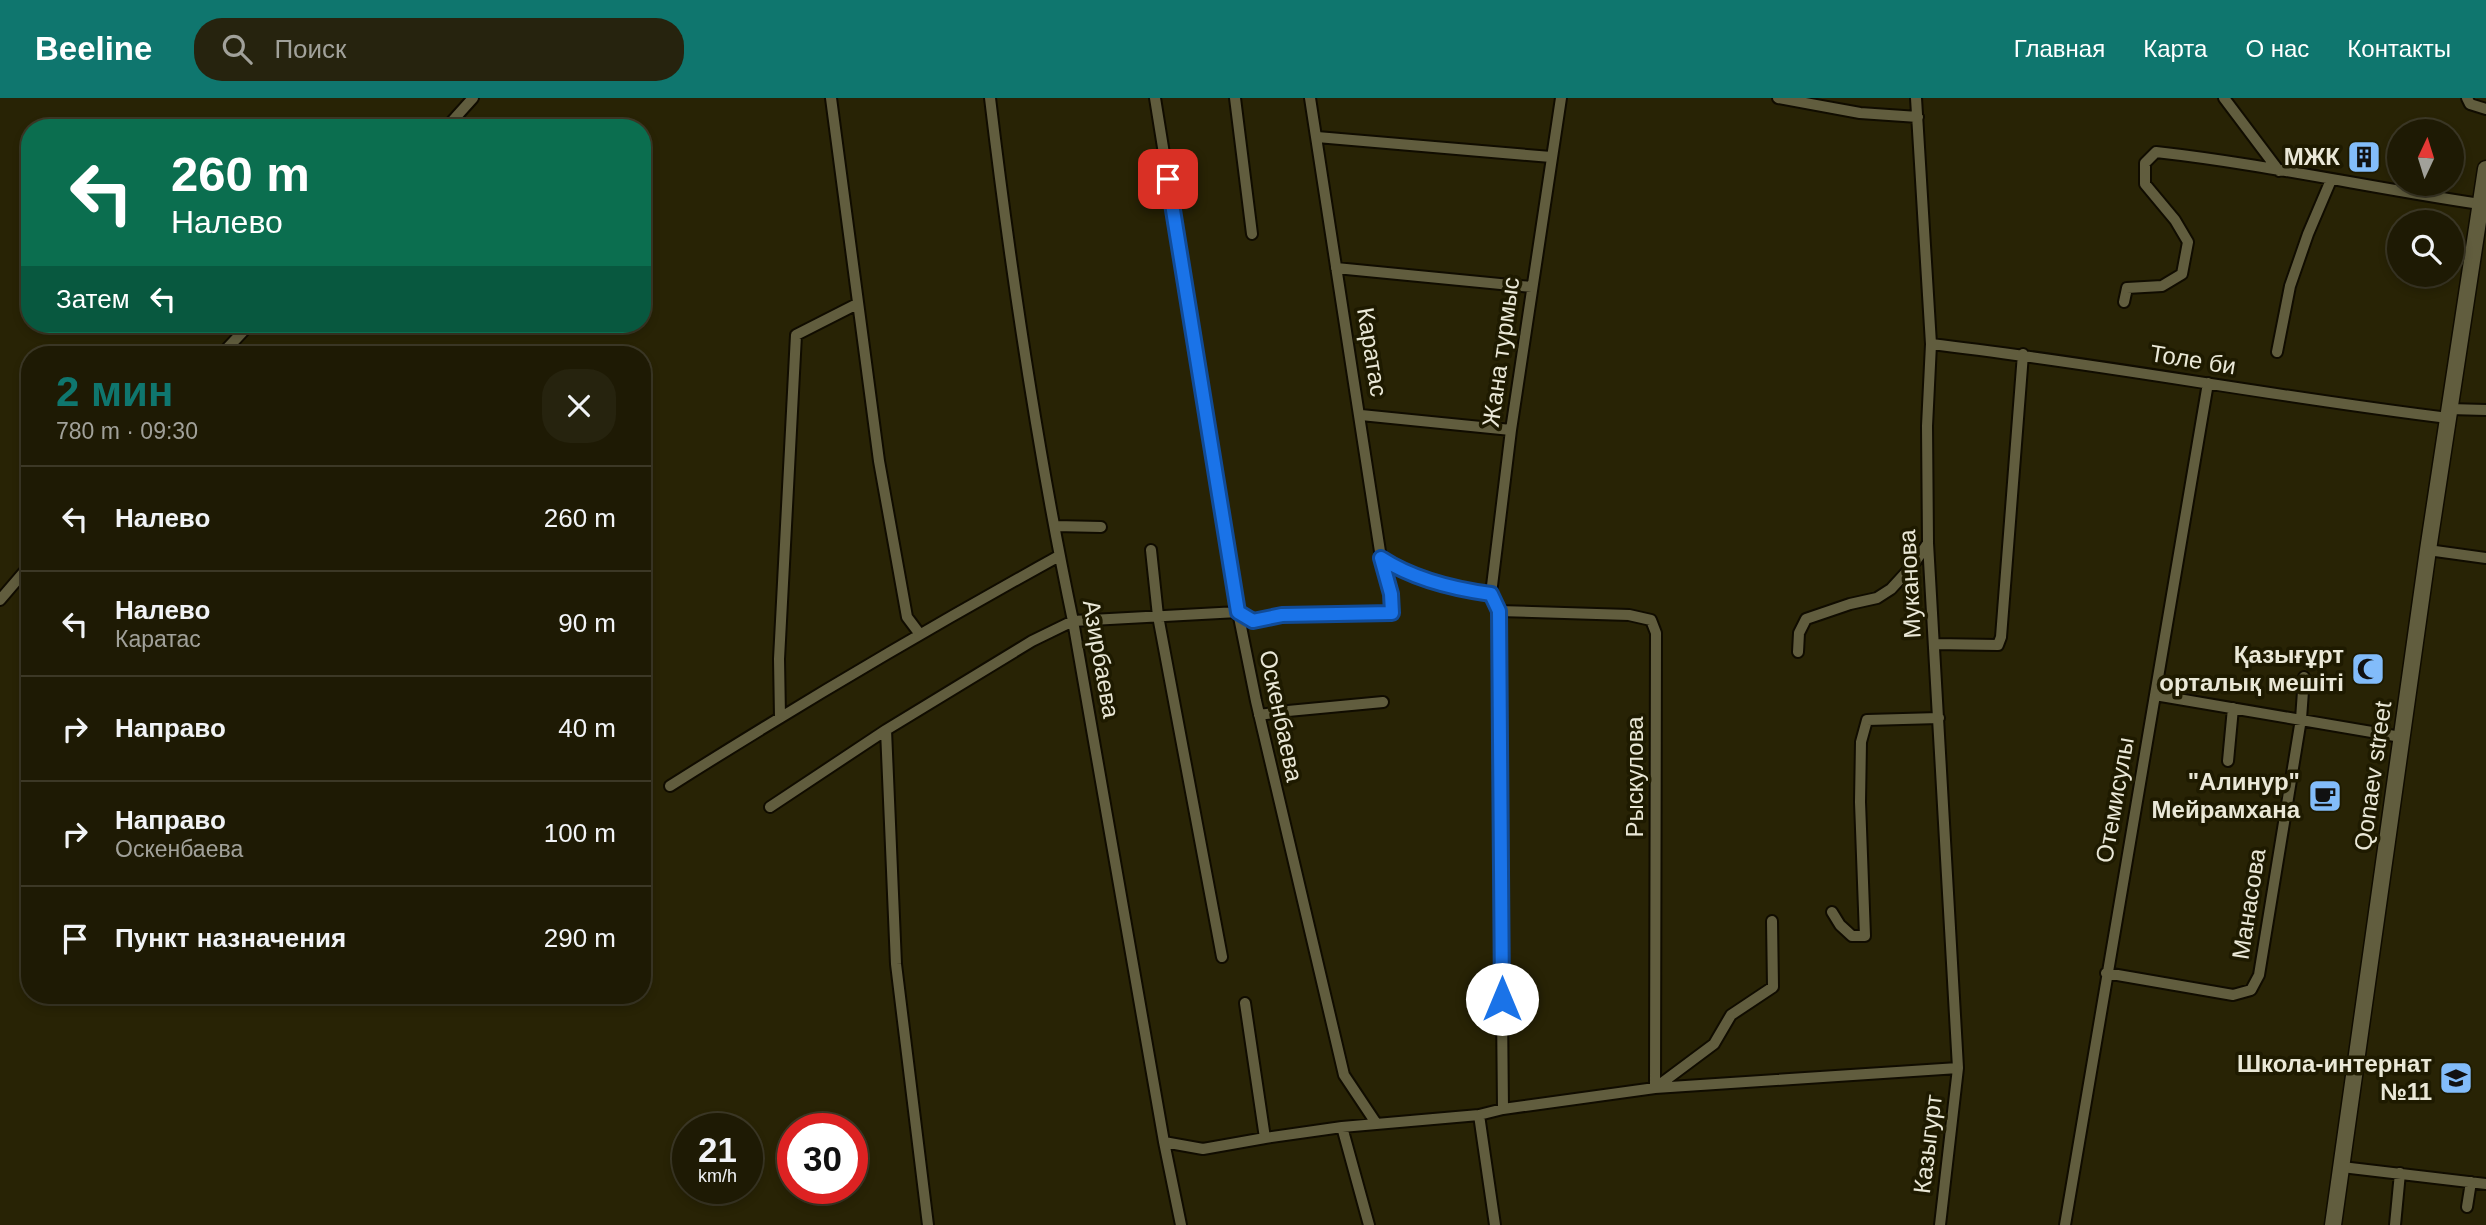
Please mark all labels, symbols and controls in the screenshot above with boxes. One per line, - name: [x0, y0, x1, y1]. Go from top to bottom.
- search box: [194, 18, 684, 81]
- text: Beeline: [35, 30, 152, 67]
- icon: search: [218, 30, 256, 68]
- text: Поиск: [274, 34, 346, 64]
- text: Главная: [2014, 35, 2105, 62]
- text: Карта: [2143, 35, 2207, 62]
- text: О нас: [2245, 35, 2309, 62]
- text: Контакты: [2347, 35, 2451, 62]
- north arrow: [2387, 119, 2464, 196]
- map controls: [2387, 119, 2464, 287]
- building icon: МЖК: [2345, 138, 2383, 176]
- place label: МЖК: [2284, 143, 2340, 170]
- icon: left: [56, 147, 147, 238]
- text: 260 m: [171, 147, 310, 201]
- pin: [1138, 149, 1198, 209]
- icon: arrive: [1149, 160, 1187, 198]
- text: Налево: [171, 204, 283, 240]
- button: search: [2387, 210, 2464, 287]
- street label: Жана турмыс: [1477, 275, 1524, 429]
- icon: left: [144, 280, 182, 318]
- text: Затем: [56, 284, 130, 314]
- street label: Каратас: [1352, 306, 1393, 398]
- street label: Толе би: [2148, 339, 2238, 380]
- text: 2 мин: [56, 368, 173, 415]
- button: close: [542, 369, 616, 443]
- text: 780 m · 09:30: [56, 418, 198, 444]
- icon: left: [56, 500, 94, 538]
- text: Налево: [115, 503, 210, 533]
- text: 260 m: [544, 503, 616, 533]
- street label: Муканова: [1893, 528, 1926, 639]
- text: Налево: [115, 595, 210, 625]
- street label: Азирбаева: [1078, 598, 1125, 721]
- icon: left: [56, 605, 94, 643]
- text: 90 m: [558, 608, 616, 638]
- text: Каратас: [115, 626, 201, 652]
- place label: Қазығұрт орталық мешіті: [2159, 641, 2344, 696]
- street label: Оскенбаева: [1254, 648, 1309, 785]
- mosque icon: Қазығұрт орталық мешіті: [2349, 650, 2387, 688]
- street label: Qonaev street: [2349, 699, 2396, 852]
- icon: right: [56, 710, 94, 748]
- text: Направо: [115, 713, 226, 743]
- text: 40 m: [558, 713, 616, 743]
- street label: Рыскулова: [1621, 716, 1648, 837]
- street label: Отемисулы: [2090, 735, 2139, 865]
- place label: "Алинур" Мейрамхана: [2152, 768, 2301, 823]
- cafe icon: "Алинур" Мейрамхана: [2306, 777, 2344, 815]
- text: Направо: [115, 805, 226, 835]
- icon: right: [56, 815, 94, 853]
- text: 100 m: [544, 818, 616, 848]
- text: Оскенбаева: [115, 836, 243, 862]
- street label: Манасова: [2226, 846, 2271, 961]
- icon: arrive: [56, 920, 94, 958]
- text: Пункт назначения: [115, 923, 346, 953]
- text: 290 m: [544, 923, 616, 953]
- position arrow: [1465, 962, 1539, 1036]
- place label: Школа-интернат №11: [2237, 1050, 2432, 1105]
- school or university icon: Школа-интернат №11: [2437, 1059, 2475, 1097]
- street label: Казыгурт: [1908, 1093, 1947, 1195]
- speed limit sign: 30: [777, 1113, 868, 1204]
- text: 21: [698, 1130, 737, 1169]
- text: km/h: [698, 1166, 737, 1186]

